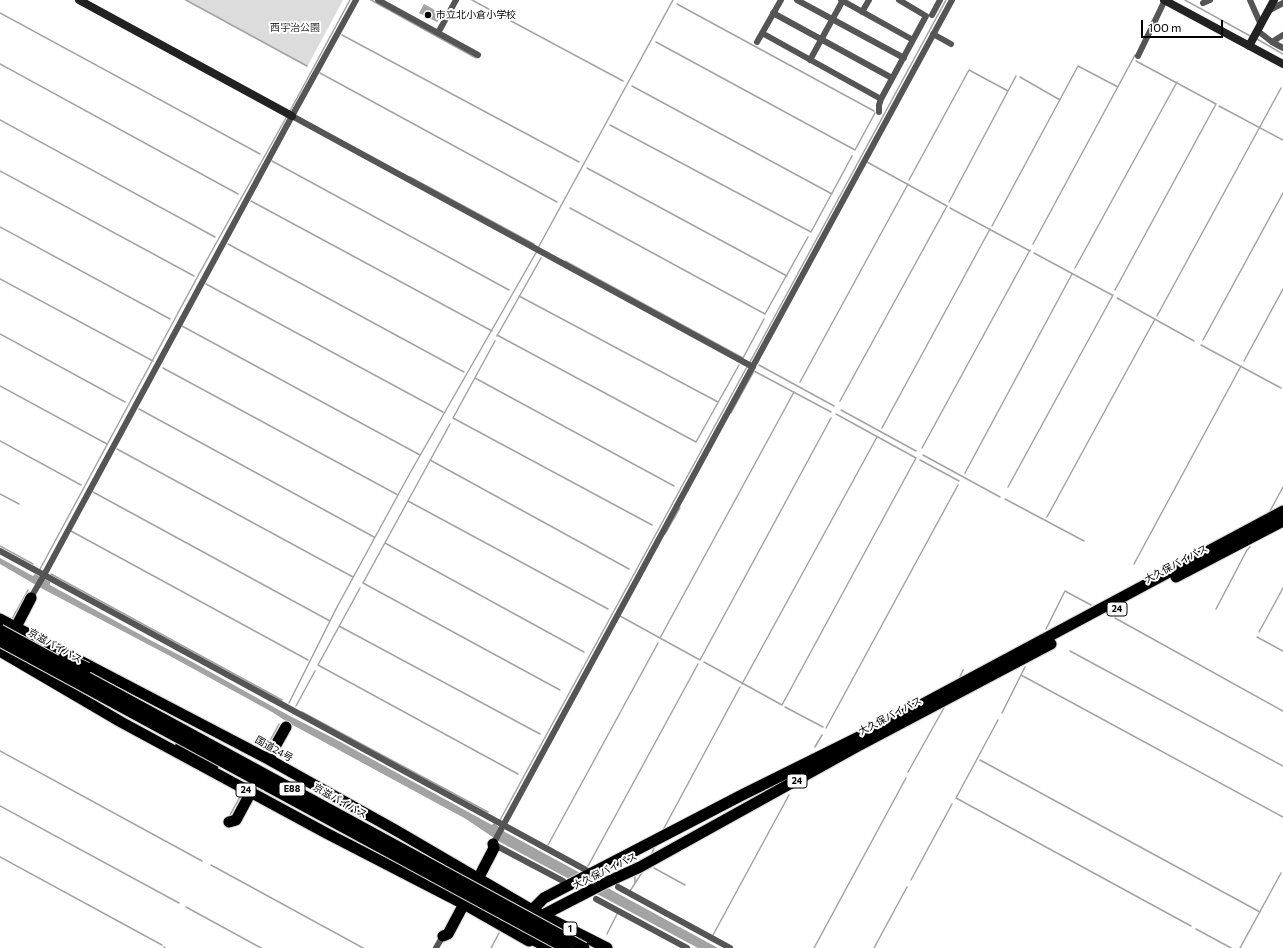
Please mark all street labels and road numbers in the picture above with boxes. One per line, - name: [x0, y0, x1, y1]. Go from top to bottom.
- street label: 大久保バイパス: [1142, 542, 1210, 586]
- road number: 24: [1107, 602, 1127, 616]
- street label: 京滋バイパス: [26, 626, 84, 666]
- street label: 大久保バイパス: [856, 694, 924, 738]
- street label: 国道24号: [253, 734, 295, 764]
- road number: 24: [787, 774, 807, 788]
- street label: 京滋バイパス: [311, 781, 369, 821]
- road number: E88: [279, 782, 305, 796]
- road number: 24: [236, 783, 256, 797]
- street label: 大久保バイパス: [571, 850, 639, 892]
- road number: 1: [563, 922, 577, 936]

